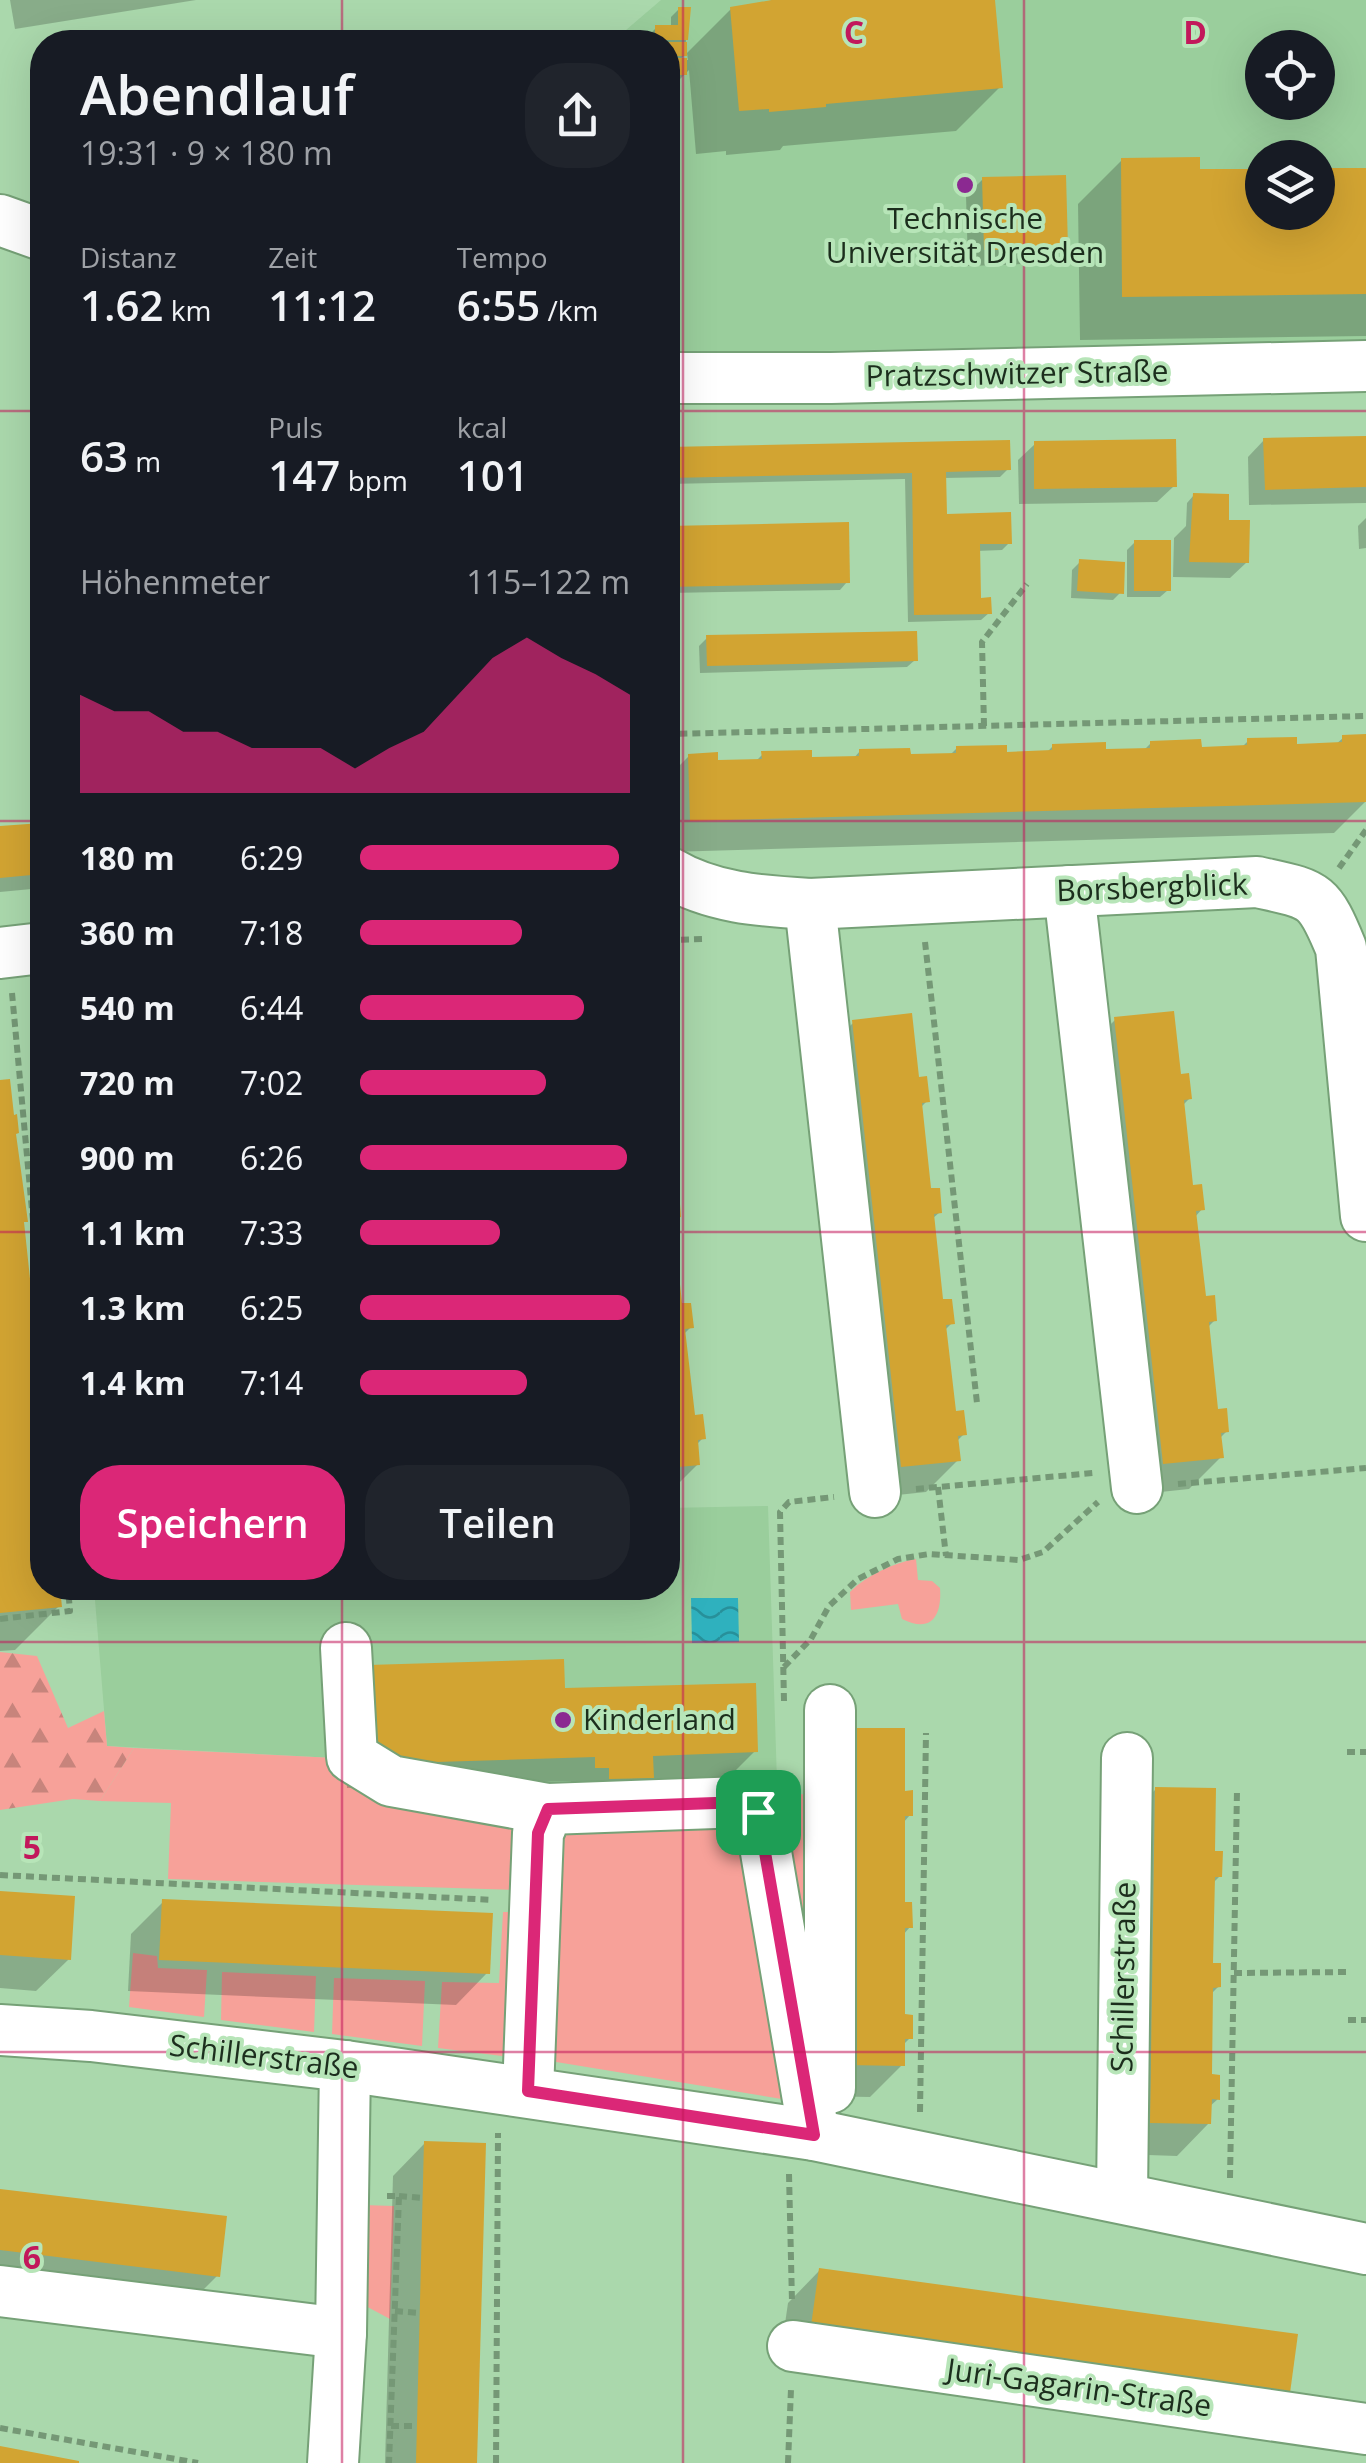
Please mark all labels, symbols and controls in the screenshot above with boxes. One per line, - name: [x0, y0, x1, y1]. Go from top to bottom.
- text: C: [844, 10, 864, 53]
- text: D: [1183, 10, 1207, 53]
- map controls: [1245, 30, 1335, 230]
- button: locate: [1245, 30, 1335, 120]
- text: Abendlauf: [80, 56, 354, 131]
- button: share: [525, 63, 630, 168]
- text: 19:31 · 9 × 180 m: [80, 131, 333, 174]
- button: layers: [1245, 140, 1335, 230]
- marker: Technische Universität Dresden: [954, 174, 976, 196]
- place label: Technische Universität Dresden: [826, 197, 1104, 272]
- text: Distanz: [80, 238, 177, 276]
- text: Zeit: [268, 238, 317, 276]
- text: Tempo: [457, 238, 548, 276]
- text: 1.62: [80, 276, 164, 333]
- text: 11:12: [268, 276, 376, 333]
- text: 6:55: [457, 276, 540, 333]
- text: km: [164, 291, 211, 329]
- text: /km: [540, 291, 598, 329]
- street label: Pratzschwitzer Straße: [865, 349, 1169, 396]
- text: Puls: [268, 408, 323, 446]
- text: kcal: [457, 408, 507, 446]
- text: 63: [80, 427, 128, 484]
- text: m: [128, 442, 161, 480]
- text: 147: [268, 446, 340, 503]
- text: 101: [457, 446, 529, 503]
- text: bpm: [340, 461, 408, 499]
- text: Höhenmeter: [80, 560, 270, 603]
- text: 115–122 m: [466, 560, 630, 603]
- text: 180 m: [80, 836, 175, 879]
- text: 6:29: [240, 836, 303, 879]
- street label: Borsbergblick: [1056, 863, 1249, 910]
- text: 360 m: [80, 911, 175, 954]
- text: 7:18: [240, 911, 303, 954]
- text: 540 m: [80, 986, 175, 1029]
- text: 6:44: [240, 986, 303, 1029]
- text: 720 m: [80, 1061, 175, 1104]
- text: 7:02: [240, 1061, 303, 1104]
- text: 900 m: [80, 1136, 175, 1179]
- text: 6:26: [240, 1136, 303, 1179]
- text: 1.1 km: [80, 1211, 185, 1254]
- text: 7:33: [240, 1211, 303, 1254]
- text: 1.3 km: [80, 1286, 185, 1329]
- text: 6:25: [240, 1286, 303, 1329]
- text: 1.4 km: [80, 1361, 185, 1404]
- text: 7:14: [240, 1361, 303, 1404]
- button: Speichern: [80, 1465, 345, 1580]
- button: Teilen: [365, 1465, 630, 1580]
- place label: Kinderland: [583, 1698, 736, 1739]
- marker: Kinderland: [552, 1709, 574, 1731]
- pin: [716, 1770, 801, 1855]
- icon: arrive: [731, 1785, 786, 1840]
- text: 5: [23, 1825, 41, 1868]
- street label: Schillerstraße: [1100, 1881, 1145, 2073]
- street label: Schillerstraße: [167, 2024, 361, 2087]
- text: 6: [23, 2235, 41, 2278]
- street label: Juri-Gagarin-Straße: [941, 2347, 1214, 2425]

